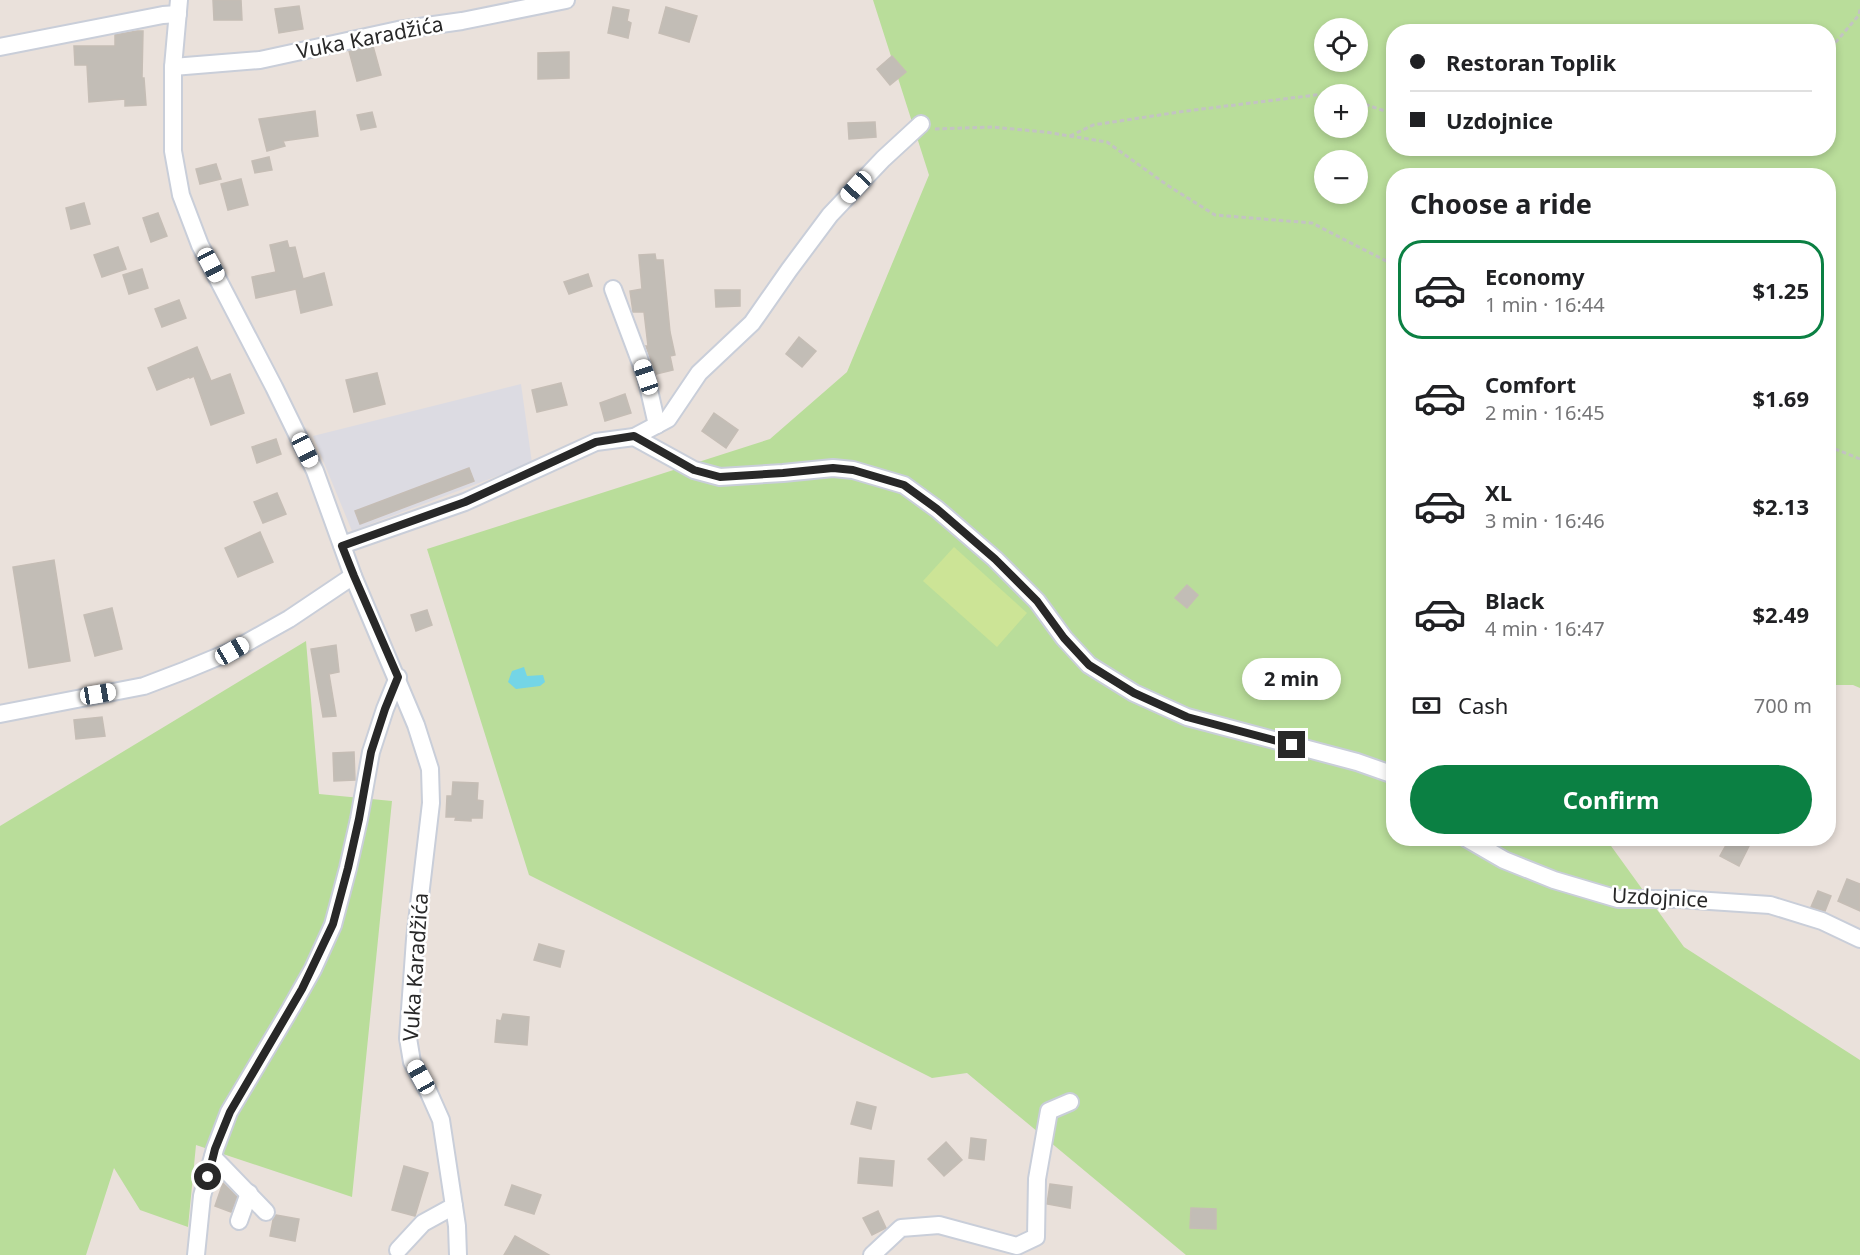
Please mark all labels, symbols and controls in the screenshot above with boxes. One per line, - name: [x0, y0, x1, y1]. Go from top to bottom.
- street label: Vuka Karadžića: [294, 9, 445, 65]
- map controls: [1314, 18, 1368, 204]
- button: locate: [1314, 18, 1368, 72]
- text: Restoran Toplik: [1446, 47, 1616, 77]
- button: +: [1314, 84, 1368, 138]
- text: Uzdojnice: [1446, 105, 1553, 135]
- button: −: [1314, 150, 1368, 204]
- car: [837, 168, 875, 206]
- text: Choose a ride: [1410, 185, 1592, 222]
- car: [195, 245, 227, 285]
- text: Economy: [1485, 261, 1584, 291]
- icon: car: [1413, 263, 1467, 317]
- text: $1.25: [1752, 275, 1809, 305]
- text: 1 min · 16:44: [1485, 291, 1605, 318]
- car: [632, 357, 660, 397]
- text: Comfort: [1485, 369, 1576, 399]
- icon: car: [1413, 371, 1467, 425]
- text: $1.69: [1752, 383, 1809, 413]
- text: 2 min · 16:45: [1485, 399, 1605, 426]
- car: [289, 430, 321, 470]
- text: XL: [1485, 477, 1512, 507]
- icon: car: [1413, 479, 1467, 533]
- text: $2.13: [1752, 491, 1809, 521]
- text: 3 min · 16:46: [1485, 507, 1605, 534]
- text: Black: [1485, 585, 1544, 615]
- icon: car: [1413, 587, 1467, 641]
- text: $2.49: [1752, 599, 1809, 629]
- text: 4 min · 16:47: [1485, 615, 1605, 642]
- car: [212, 634, 252, 668]
- callout: 2 min: [1242, 658, 1342, 700]
- text: 2 min: [1264, 665, 1319, 692]
- car: [79, 682, 117, 706]
- icon: cash: [1410, 689, 1443, 722]
- text: Cash: [1458, 690, 1508, 720]
- text: 700 m: [1754, 692, 1812, 719]
- route end: [1278, 731, 1305, 758]
- button: Confirm: [1410, 765, 1812, 834]
- street label: Uzdojnice: [1611, 880, 1709, 914]
- street label: Vuka Karadžića: [396, 892, 434, 1042]
- car: [404, 1057, 438, 1097]
- route start: [194, 1163, 221, 1190]

